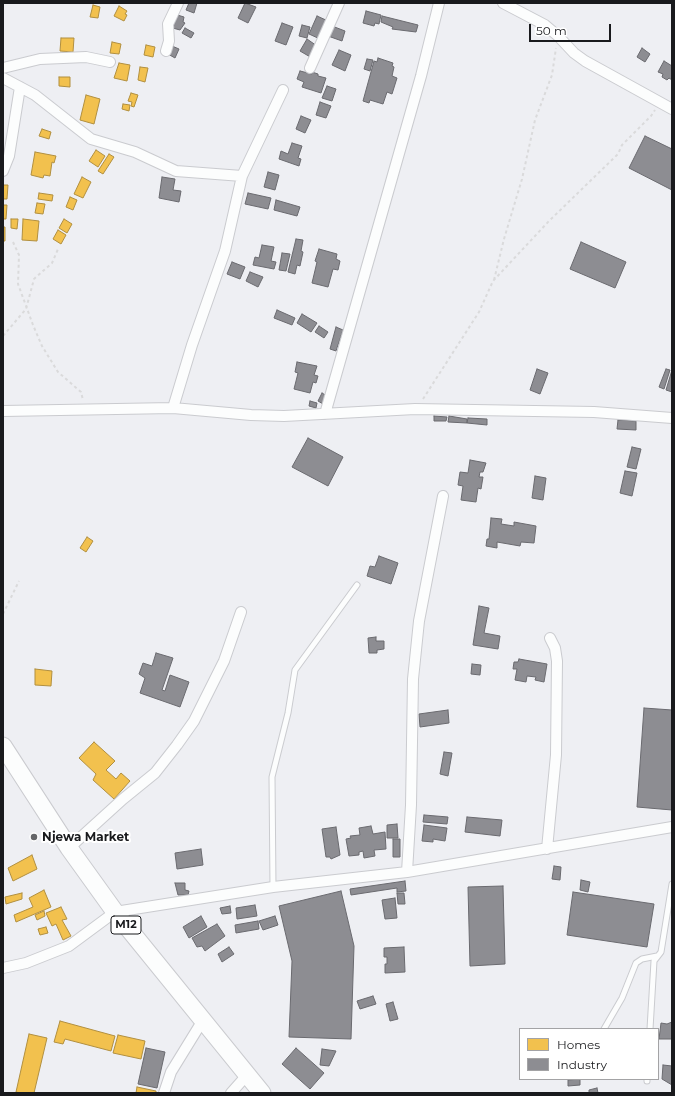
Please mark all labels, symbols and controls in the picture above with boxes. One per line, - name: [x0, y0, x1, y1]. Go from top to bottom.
- scale bar: [531, 16, 613, 42]
- text: 50 m: [536, 23, 567, 38]
- place label: Njewa Market: [42, 830, 129, 844]
- marker: Njewa Market: [29, 832, 39, 842]
- road number: M12: [111, 916, 141, 934]
- legend: [519, 1028, 659, 1080]
- text: Homes: [557, 1037, 600, 1052]
- text: Industry: [557, 1057, 607, 1072]

